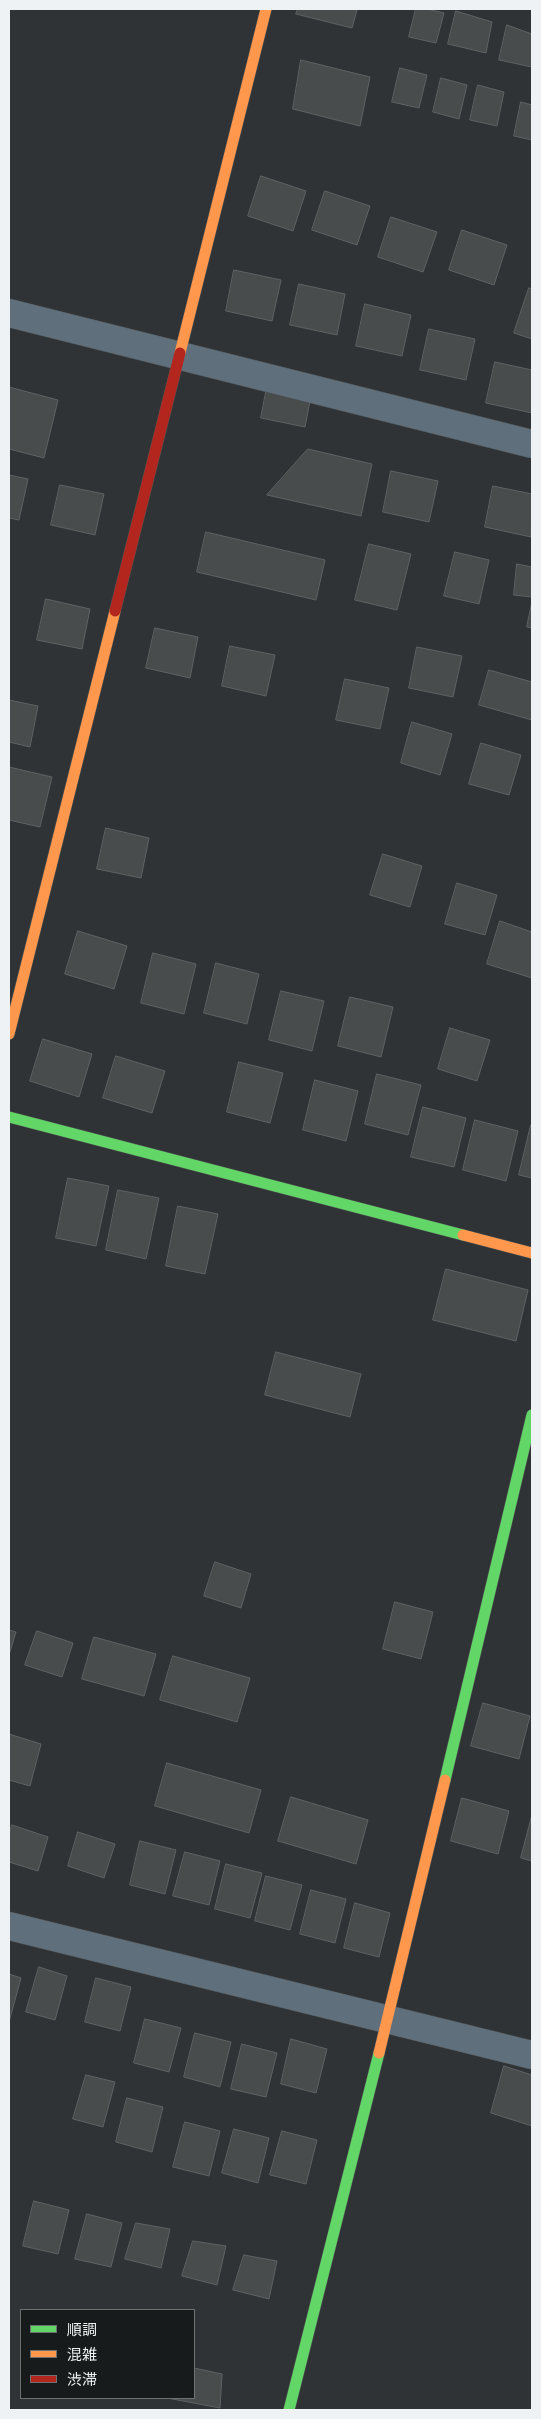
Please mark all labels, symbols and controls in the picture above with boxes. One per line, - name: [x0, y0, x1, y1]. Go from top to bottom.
- legend: [20, 2309, 195, 2399]
- text: 順調: [67, 2321, 97, 2339]
- text: 混雑: [67, 2346, 97, 2364]
- text: 渋滞: [67, 2371, 97, 2389]

